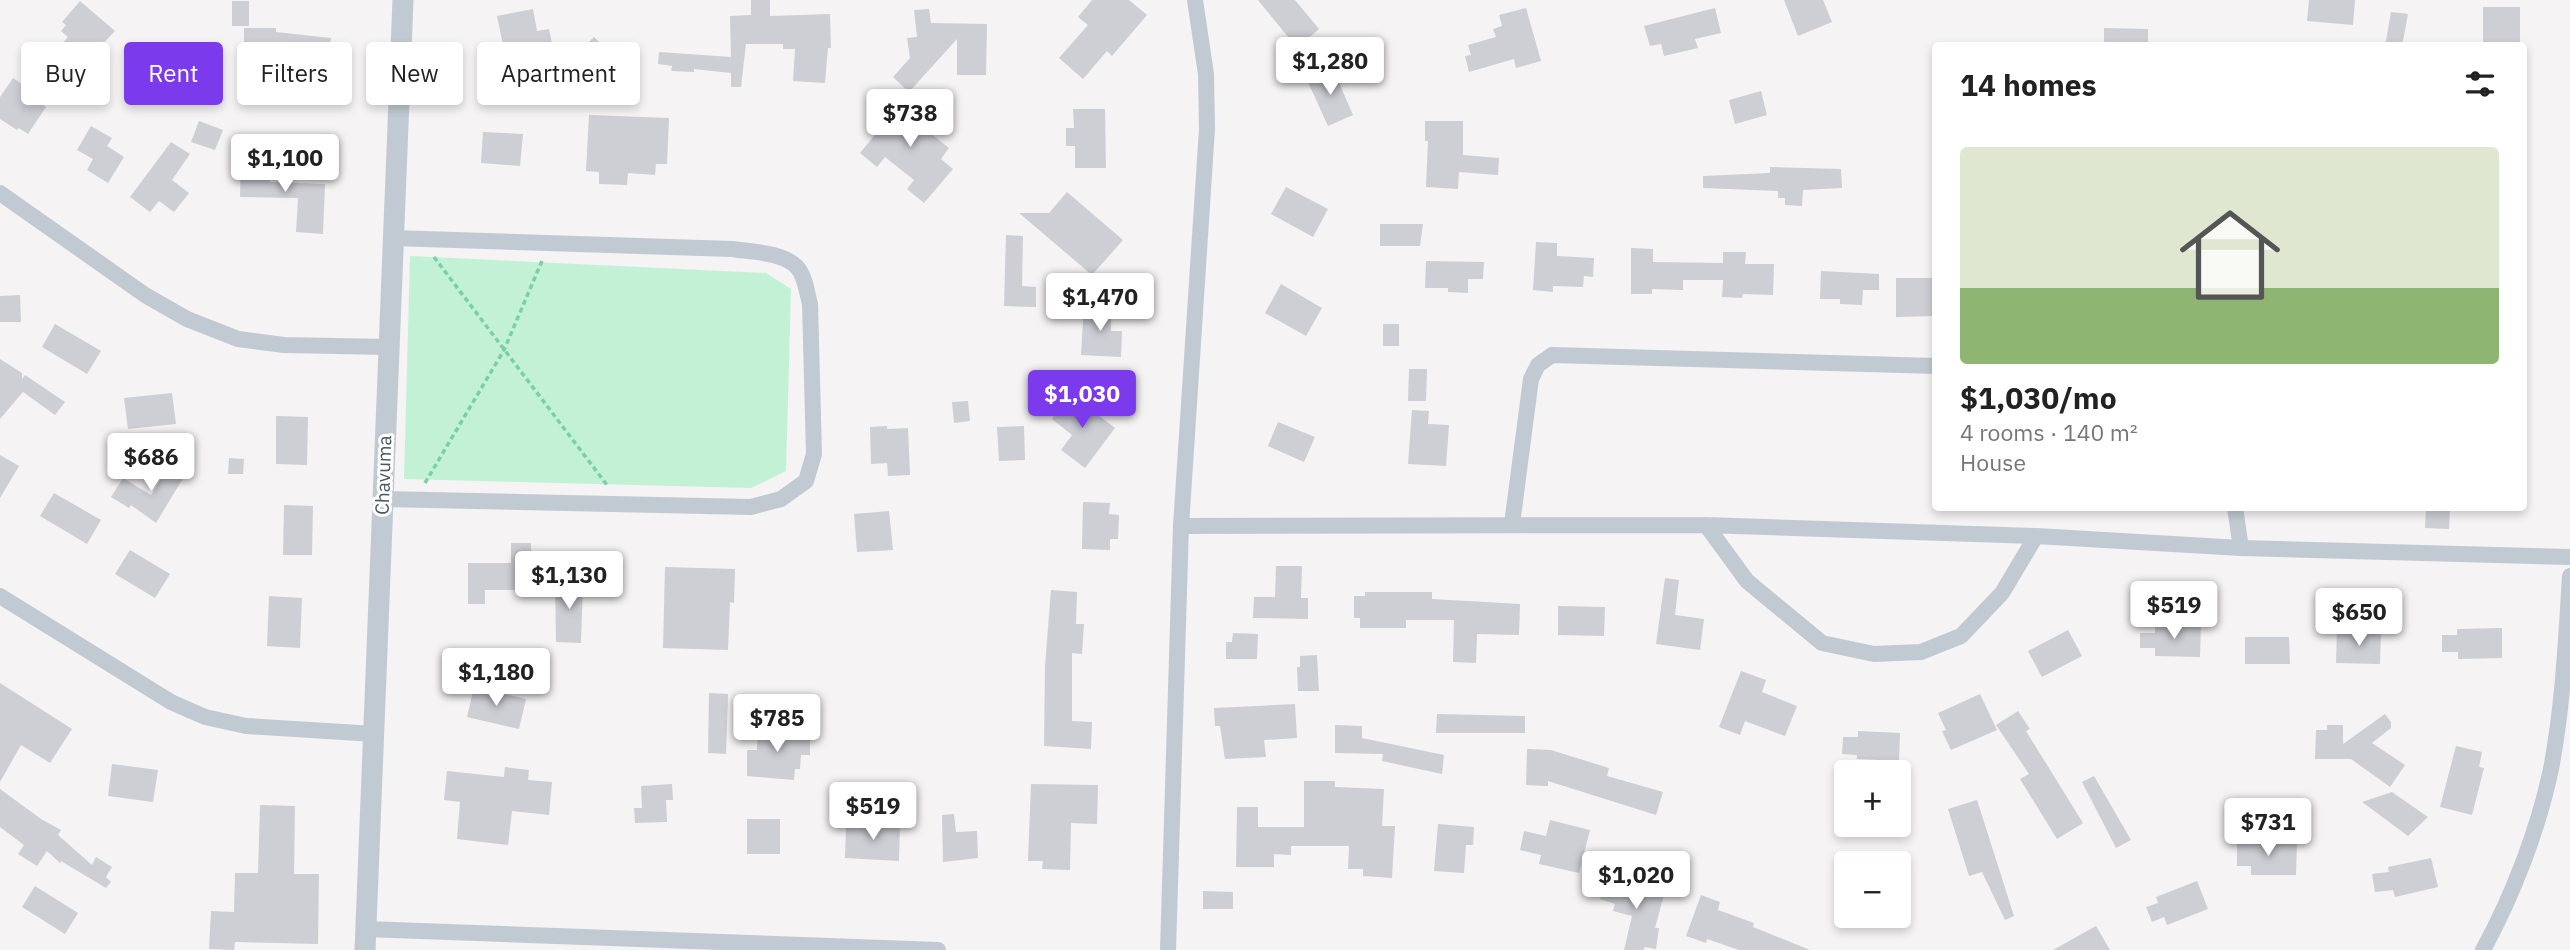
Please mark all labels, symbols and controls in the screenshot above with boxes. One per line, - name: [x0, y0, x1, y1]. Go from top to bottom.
- pin: $1,280: [1273, 38, 1387, 97]
- chip: Buy: [21, 42, 110, 105]
- chip: Rent: [124, 42, 223, 105]
- chip: Filters: [237, 42, 352, 105]
- chip: New: [366, 42, 463, 105]
- chip: Apartment: [477, 42, 640, 105]
- text: $1,280: [1292, 45, 1368, 75]
- text: 14 homes: [1960, 65, 2097, 104]
- icon: filters: [2461, 65, 2499, 103]
- pin: $738: [869, 90, 951, 149]
- text: $738: [882, 97, 938, 127]
- pin: $1,100: [228, 134, 342, 194]
- text: $1,100: [247, 142, 323, 172]
- icon: home: [2167, 192, 2293, 318]
- pin: $1,470: [1043, 274, 1157, 333]
- text: $1,470: [1062, 281, 1138, 311]
- pin: $1,030: [1025, 370, 1139, 430]
- text: $1,030: [1044, 378, 1120, 408]
- text: $1,030/mo: [1960, 378, 2117, 417]
- text: 4 rooms · 140 m²: [1960, 417, 2138, 447]
- pin: $686: [110, 434, 192, 493]
- street label: Chavuma: [370, 435, 396, 515]
- text: $686: [123, 441, 179, 471]
- text: House: [1960, 447, 2026, 477]
- pin: $1,130: [512, 552, 626, 611]
- text: $1,130: [531, 559, 607, 589]
- pin: $519: [2133, 582, 2215, 641]
- pin: $650: [2318, 588, 2400, 648]
- text: $519: [2146, 589, 2202, 619]
- text: $650: [2331, 596, 2387, 626]
- pin: $1,180: [439, 648, 553, 708]
- text: $1,180: [458, 656, 534, 686]
- pin: $785: [736, 694, 818, 754]
- text: $785: [749, 702, 805, 732]
- map controls: [1834, 760, 1911, 928]
- button: +: [1834, 760, 1911, 837]
- pin: $519: [832, 782, 914, 842]
- text: $519: [845, 790, 901, 820]
- pin: $731: [2227, 798, 2309, 858]
- text: $731: [2240, 806, 2296, 836]
- button: −: [1834, 851, 1911, 928]
- pin: $1,020: [1579, 852, 1693, 911]
- text: $1,020: [1598, 859, 1674, 889]

